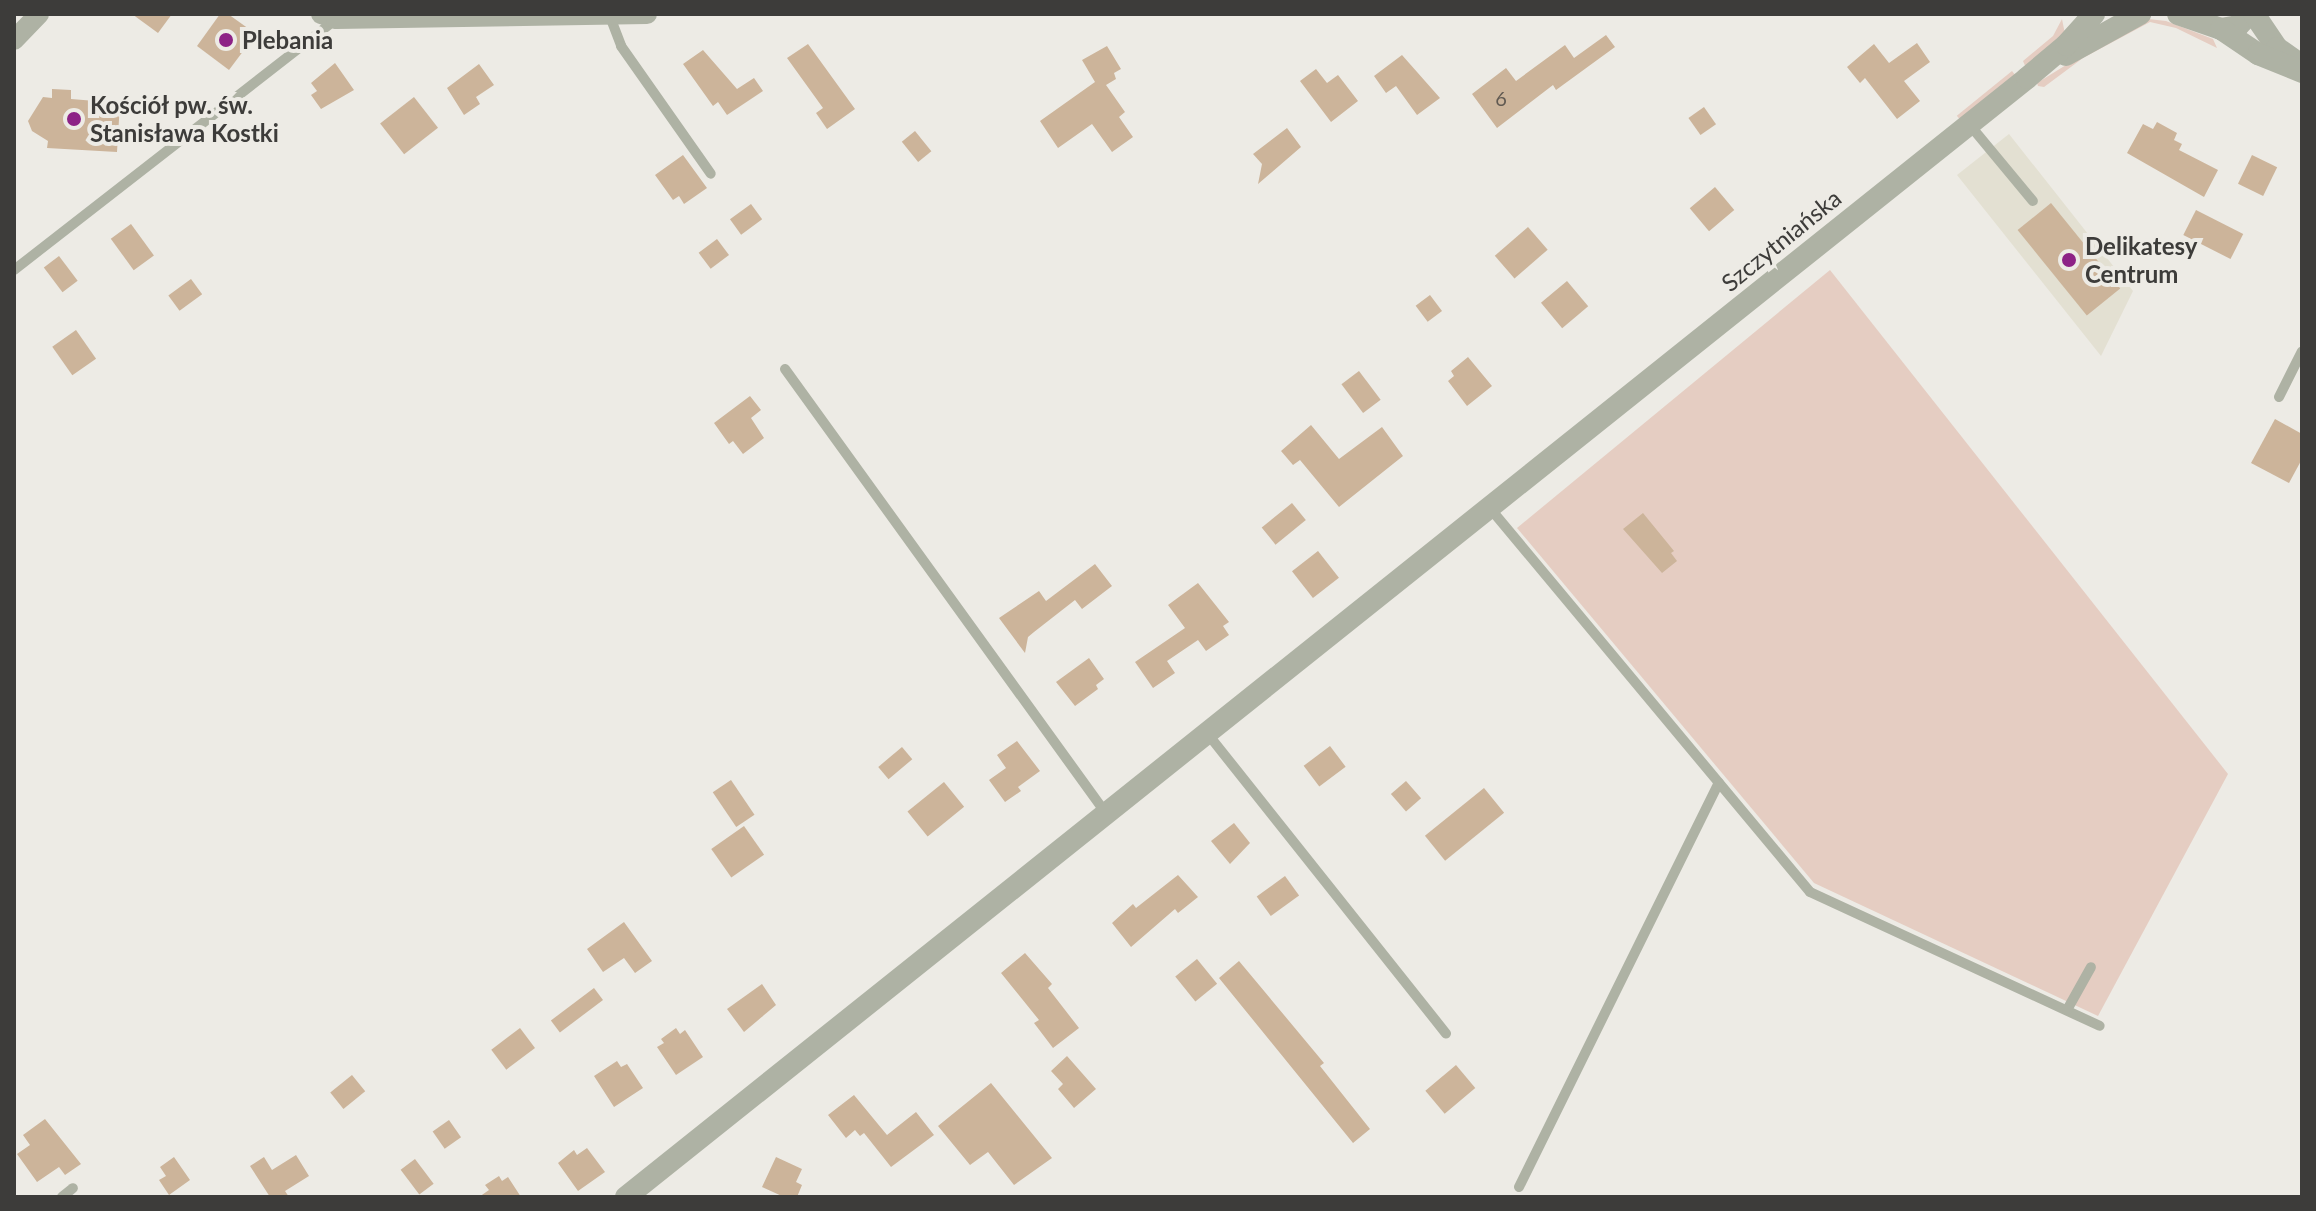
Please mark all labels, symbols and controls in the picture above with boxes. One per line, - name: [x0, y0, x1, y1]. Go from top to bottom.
- place label: Plebania: [242, 26, 333, 54]
- marker: Plebania: [217, 31, 235, 49]
- house number: 6: [1495, 86, 1507, 110]
- place label: Kościół pw. św. Stanisława Kostki: [90, 91, 279, 147]
- marker: Kościół pw. św. Stanisława Kostki: [65, 110, 83, 128]
- street label: Szczytniańska: [1715, 183, 1847, 297]
- place label: Delikatesy Centrum: [2085, 232, 2197, 288]
- marker: Delikatesy Centrum: [2060, 251, 2078, 269]

